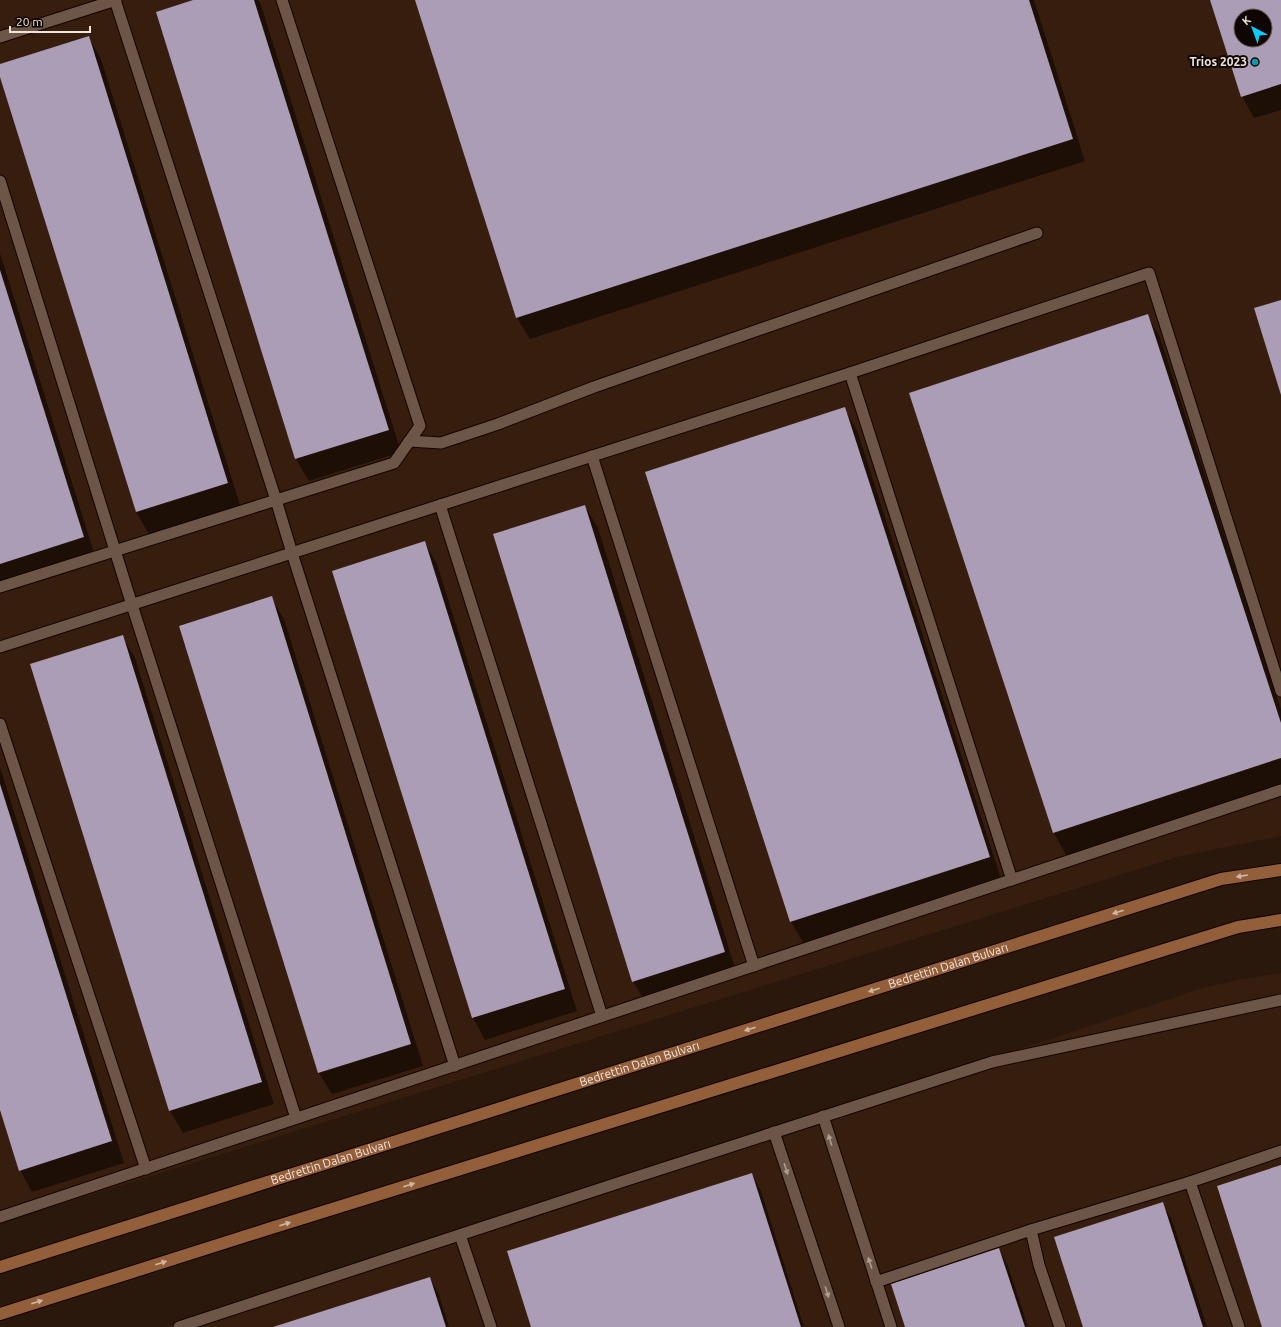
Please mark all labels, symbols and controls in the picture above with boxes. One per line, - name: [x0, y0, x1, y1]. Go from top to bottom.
- scale bar: [10, 8, 90, 34]
- north arrow: [1233, 8, 1273, 48]
- text: K: [1240, 13, 1254, 27]
- text: 20 m: [16, 15, 43, 28]
- place label: Trios 2023: [1189, 55, 1247, 68]
- marker: Trios 2023: [1250, 57, 1260, 67]
- one-way arrow: [1236, 873, 1249, 879]
- one-way arrow: [1112, 909, 1124, 915]
- street label: Bedrettin Dalan Bulvarı: [887, 940, 1010, 990]
- one-way arrow: [868, 987, 880, 993]
- one-way arrow: [744, 1026, 756, 1032]
- street label: Bedrettin Dalan Bulvarı: [578, 1038, 701, 1088]
- one-way arrow: [827, 1133, 833, 1145]
- street label: Bedrettin Dalan Bulvarı: [269, 1136, 392, 1187]
- one-way arrow: [783, 1163, 789, 1175]
- one-way arrow: [403, 1182, 415, 1188]
- one-way arrow: [279, 1221, 291, 1227]
- one-way arrow: [867, 1257, 873, 1269]
- one-way arrow: [155, 1260, 167, 1266]
- one-way arrow: [824, 1287, 830, 1299]
- one-way arrow: [31, 1299, 43, 1305]

